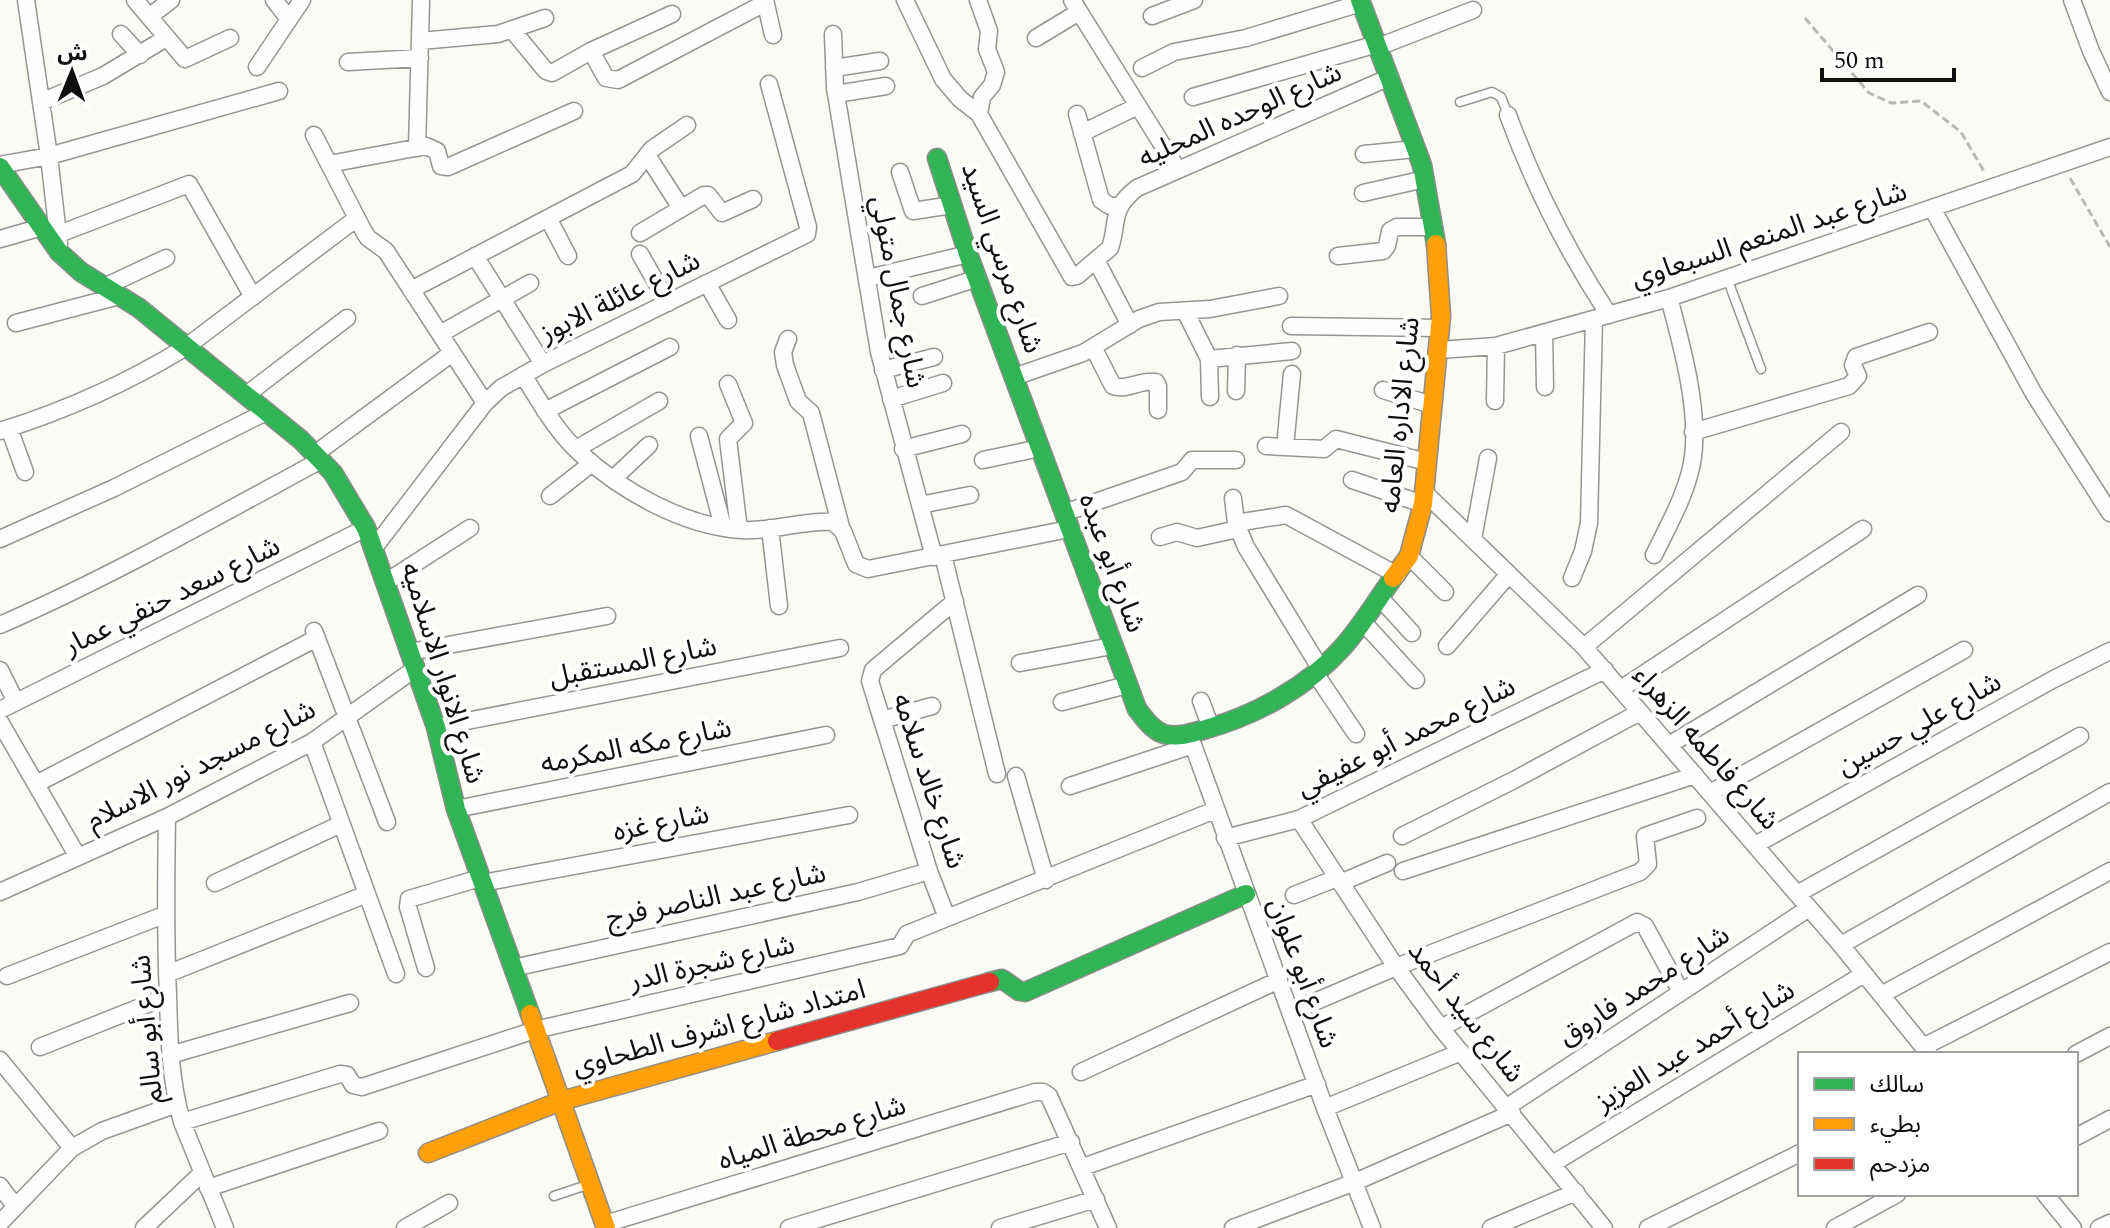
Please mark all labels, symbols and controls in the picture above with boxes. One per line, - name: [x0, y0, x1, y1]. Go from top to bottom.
- north arrow: [32, 32, 112, 112]
- scale bar: [1822, 32, 1954, 82]
- text: ش: [57, 37, 88, 70]
- text: 50 m: [1834, 43, 1885, 79]
- street label: شارع الوحده المحليه: [1131, 51, 1349, 179]
- street label: شارع مرسي السيد: [949, 157, 1055, 359]
- street label: شارع عبد المنعم السبعاوي: [1625, 170, 1913, 300]
- street label: شارع جمال متولي: [858, 192, 938, 392]
- street label: شارع عائلة الابوز: [531, 239, 708, 355]
- street label: شارع الاداره العامه: [1368, 315, 1432, 515]
- street label: شارع أبو عبده: [1067, 487, 1157, 639]
- street label: شارع سعد حنفي عمار: [55, 525, 288, 668]
- street label: شارع الانوار الاسلاميه: [389, 557, 497, 789]
- street label: شارع المستقبل: [546, 625, 720, 699]
- street label: شارع فاطمه الزهراء: [1622, 656, 1790, 840]
- street label: شارع علي حسين: [1829, 661, 2009, 787]
- street label: شارع محمد أبو عفيفي: [1289, 665, 1523, 809]
- street label: شارع مسجد نور الاسلام: [78, 688, 324, 842]
- street label: شارع خالد سلامه: [880, 688, 978, 874]
- street label: شارع مكه المكرمه: [537, 706, 735, 786]
- street label: شارع غزه: [609, 793, 713, 853]
- street label: شارع عبد الناصر فرج: [602, 852, 830, 940]
- street label: شارع أبو علوان: [1256, 892, 1350, 1054]
- street label: شارع محمد فاروق: [1550, 914, 1738, 1058]
- street label: شارع شجرة الدر: [624, 923, 799, 1003]
- street label: شارع سيد أحمد: [1397, 932, 1535, 1092]
- street label: شارع أبو سالم: [119, 953, 175, 1105]
- street label: امتداد شارع اشرف الطحاوي: [567, 968, 871, 1088]
- street label: شارع أحمد عبد العزيز: [1586, 969, 1803, 1123]
- legend: [1798, 1052, 2078, 1196]
- text: سالك: [1870, 1067, 1924, 1103]
- street label: شارع محطة المياه: [713, 1084, 911, 1182]
- text: بطيء: [1870, 1107, 1921, 1143]
- text: مزدحم: [1870, 1147, 1930, 1183]

